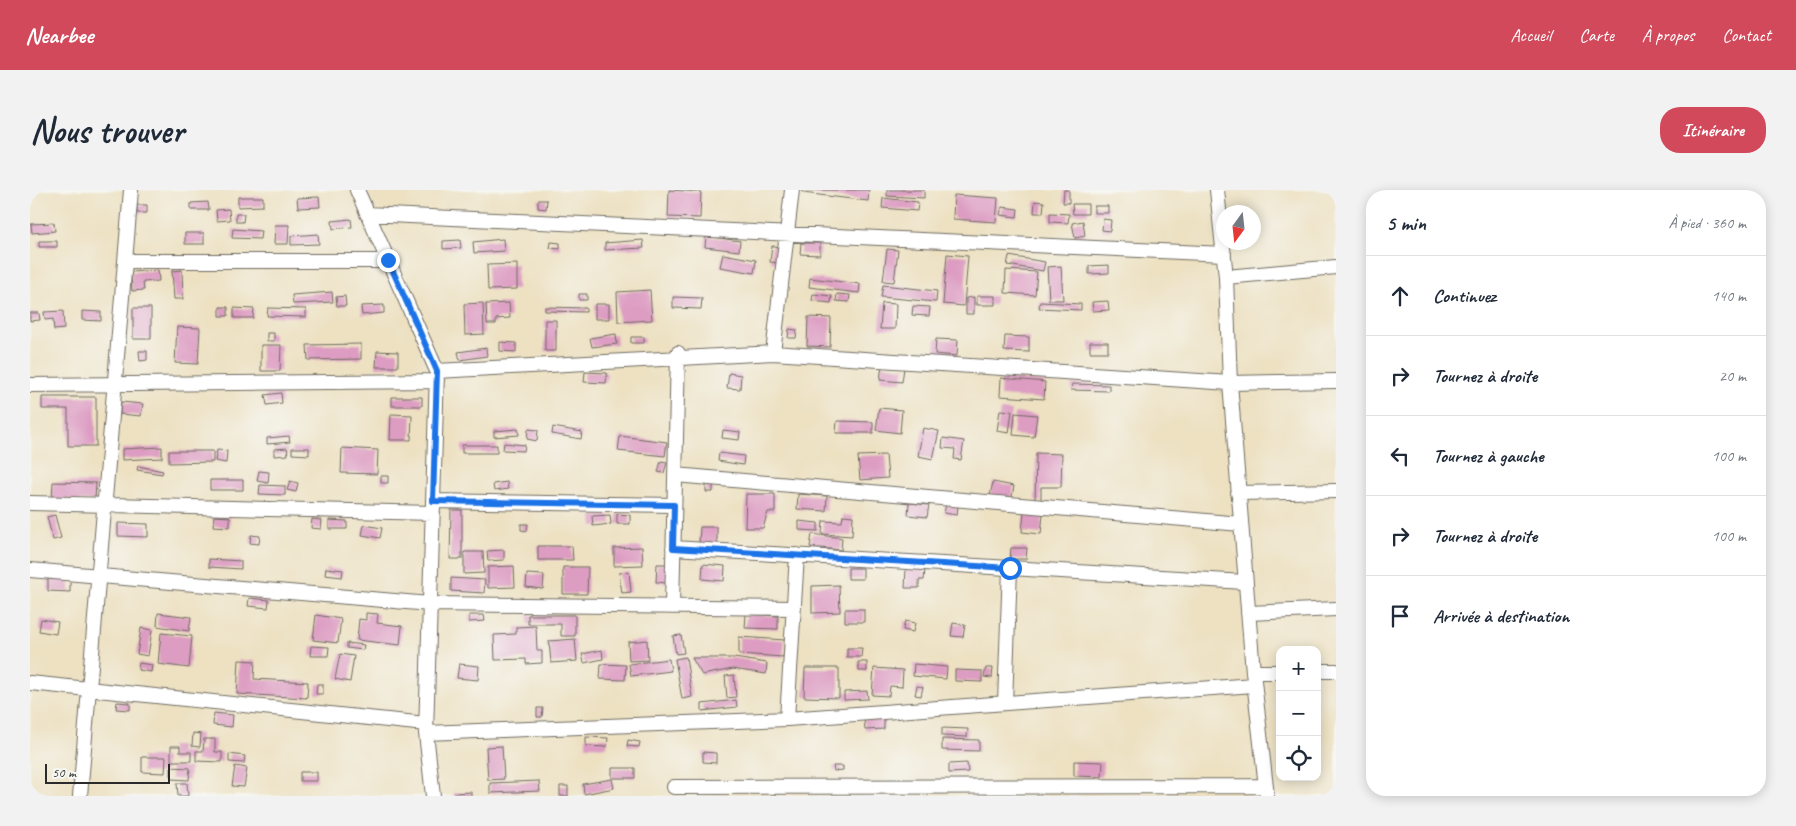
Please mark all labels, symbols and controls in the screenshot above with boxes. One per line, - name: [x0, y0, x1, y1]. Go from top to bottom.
- text: Nearbee: [25, 20, 93, 50]
- text: Accueil: [1511, 24, 1551, 46]
- text: Carte: [1579, 24, 1614, 46]
- text: À propos: [1642, 24, 1694, 46]
- text: Contact: [1722, 24, 1771, 46]
- button: Itinéraire: [1660, 107, 1766, 153]
- text: Nous trouver: [30, 108, 184, 153]
- north arrow: [1216, 205, 1261, 250]
- text: 5 min: [1386, 210, 1426, 236]
- text: À pied · 360 m: [1668, 213, 1746, 233]
- route end: [377, 249, 400, 272]
- icon: ahead: [1386, 282, 1414, 310]
- text: Continuez: [1433, 284, 1496, 308]
- text: 140 m: [1712, 286, 1746, 306]
- icon: right: [1386, 362, 1414, 390]
- text: Tournez à droite: [1433, 364, 1537, 388]
- text: 20 m: [1719, 366, 1746, 386]
- icon: left: [1386, 442, 1414, 470]
- text: Tournez à gauche: [1433, 444, 1544, 468]
- text: 100 m: [1712, 446, 1746, 466]
- icon: right: [1386, 522, 1414, 550]
- text: Tournez à droite: [1433, 524, 1537, 548]
- text: 100 m: [1712, 526, 1746, 546]
- route start: [999, 557, 1022, 580]
- icon: arrive: [1386, 602, 1414, 630]
- text: Arrivée à destination: [1433, 604, 1569, 628]
- map controls: [1276, 646, 1321, 781]
- button: +: [1276, 646, 1321, 691]
- button: −: [1276, 691, 1321, 736]
- button: locate: [1276, 736, 1321, 781]
- scale bar: [45, 761, 170, 784]
- text: 50 m: [52, 764, 76, 781]

